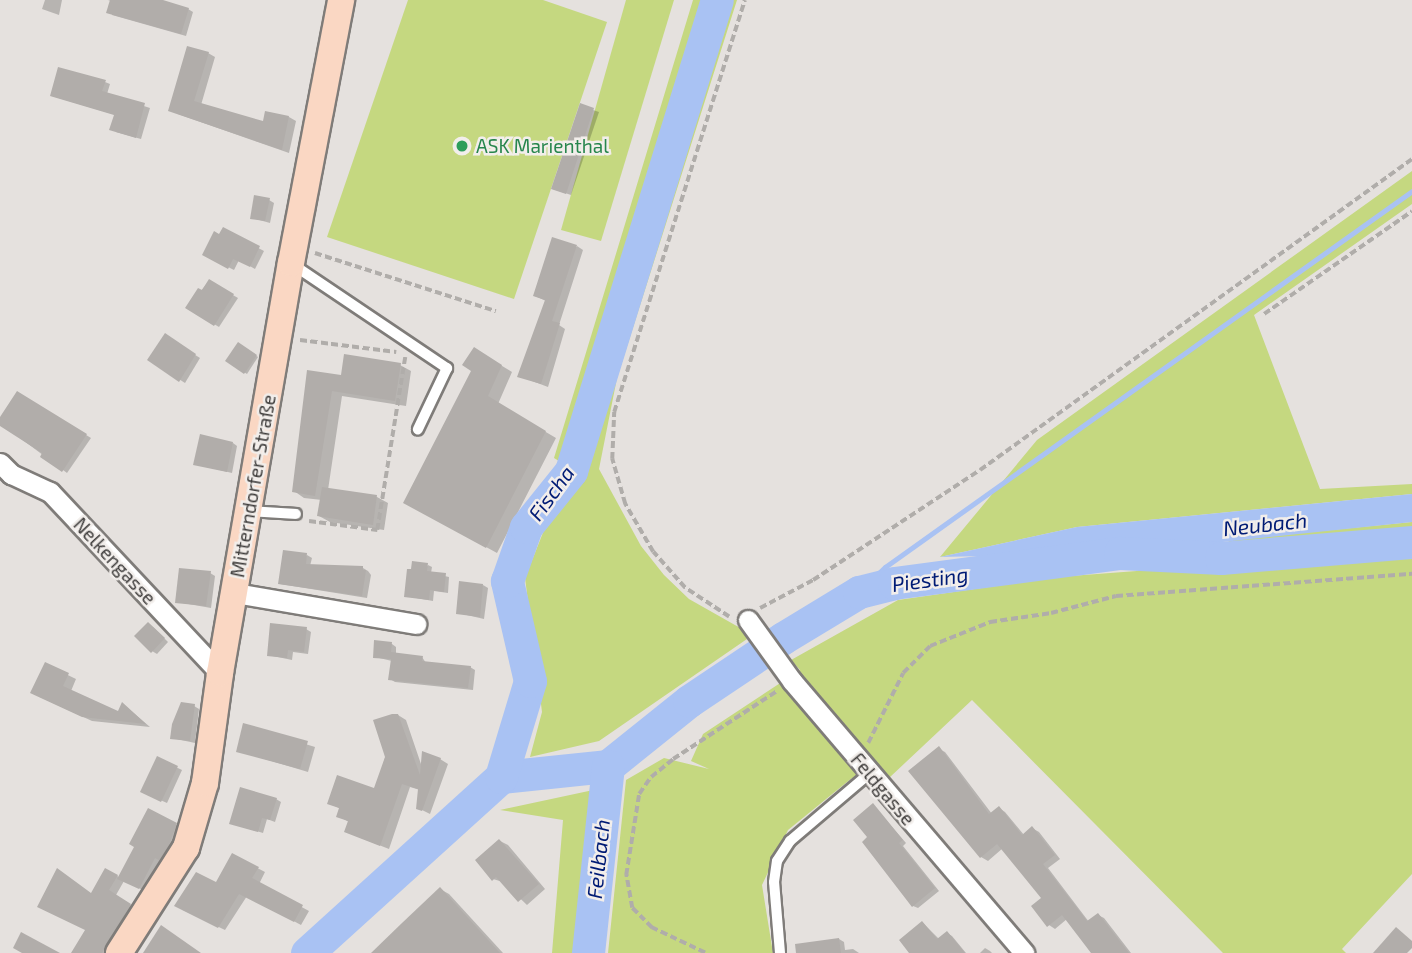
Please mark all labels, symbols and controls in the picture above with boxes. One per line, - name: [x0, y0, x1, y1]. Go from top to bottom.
- place label: ASK Marienthal: [476, 135, 609, 157]
- marker: ASK Marienthal: [454, 138, 470, 154]
- street label: Mitterndorfer-Straße: [226, 393, 280, 579]
- water label: Fischa: [523, 461, 579, 525]
- water label: Neubach: [1222, 507, 1308, 541]
- street label: Nelkengasse: [69, 513, 161, 609]
- water label: Piesting: [890, 561, 970, 597]
- street label: Feldgasse: [846, 748, 920, 830]
- water label: Feilbach: [581, 818, 615, 900]

